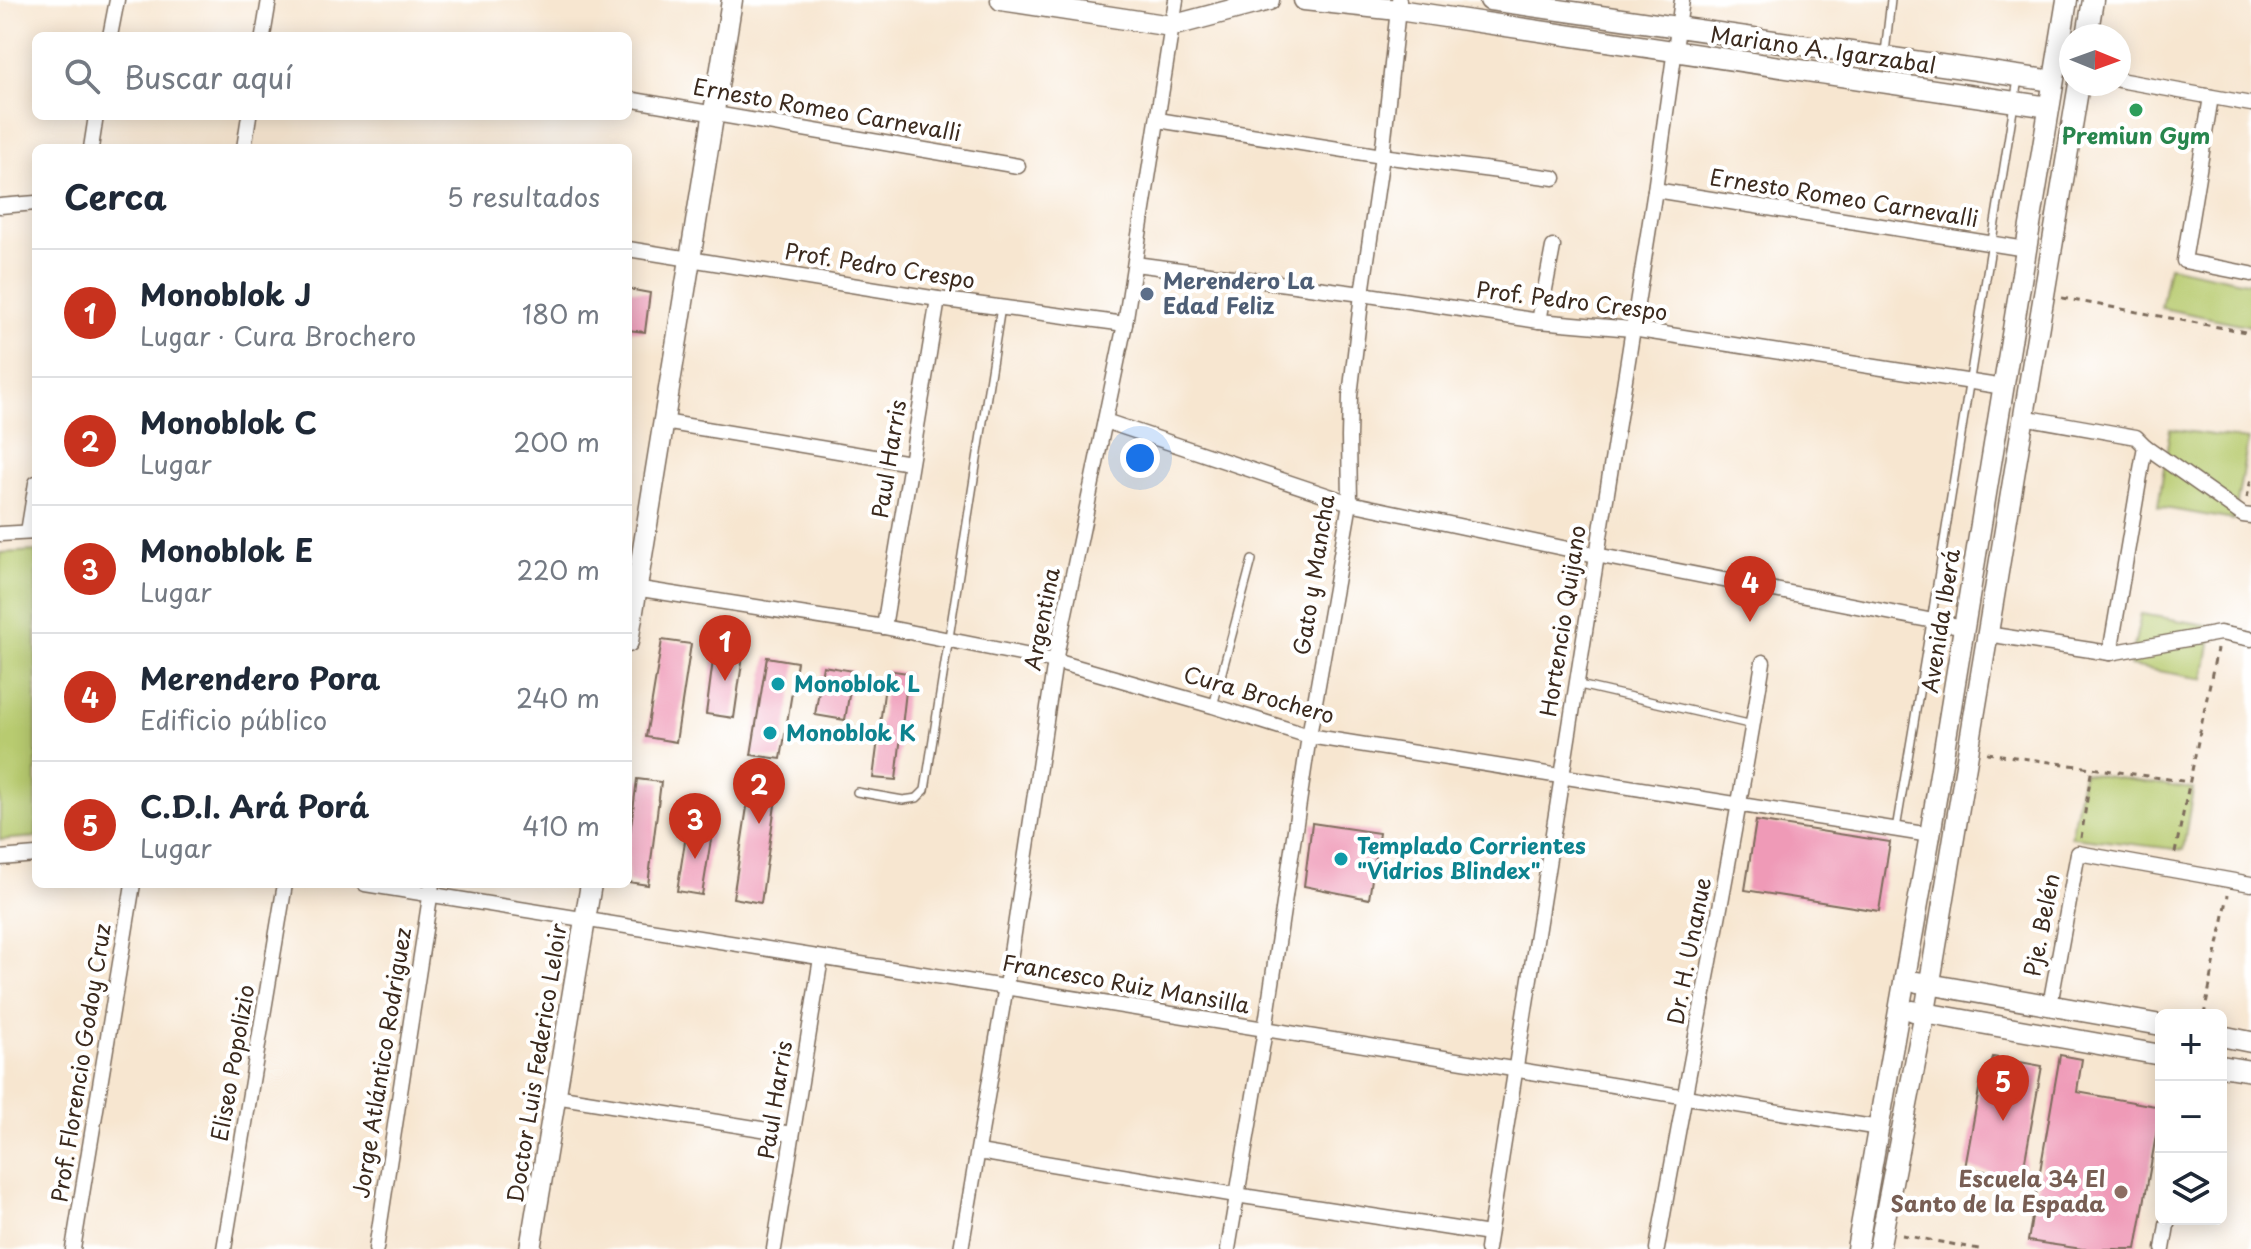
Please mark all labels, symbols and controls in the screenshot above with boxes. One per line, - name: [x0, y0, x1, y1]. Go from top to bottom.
- street label: Mariano A. Igarzabal: [1708, 16, 1938, 81]
- north arrow: [2059, 24, 2131, 96]
- search box: [32, 32, 632, 120]
- icon: search: [60, 54, 104, 98]
- text: Buscar aquí: [124, 54, 293, 99]
- street label: Ernesto Romeo Carnevalli: [691, 69, 964, 148]
- marker: Premiun Gym: [2127, 101, 2145, 119]
- place label: Premiun Gym: [2062, 118, 2210, 151]
- street label: Ernesto Romeo Carnevalli: [1708, 159, 1981, 234]
- text: Cerca: [64, 170, 167, 222]
- text: 5 resultados: [447, 177, 600, 216]
- street label: Prof. Pedro Crespo: [783, 233, 978, 296]
- place label: Merendero La Edad Feliz: [1163, 263, 1316, 321]
- text: Monoblok J: [140, 271, 311, 316]
- street label: Prof. Pedro Crespo: [1475, 271, 1670, 328]
- marker: Merendero La Edad Feliz: [1138, 285, 1156, 303]
- text: 1: [84, 294, 96, 333]
- text: 180 m: [522, 294, 600, 333]
- text: Lugar · Cura Brochero: [140, 316, 416, 355]
- street label: Paul Harris: [862, 397, 913, 520]
- text: Monoblok C: [140, 399, 317, 444]
- text: 2: [81, 422, 99, 461]
- text: 200 m: [513, 422, 600, 461]
- your location: [1120, 438, 1160, 478]
- text: Lugar: [140, 444, 212, 483]
- street label: Gato y Mancha: [1284, 492, 1342, 657]
- street label: Hortencio Quijano: [1530, 523, 1593, 719]
- text: Monoblok E: [140, 527, 313, 572]
- street label: Avenida Iberá: [1912, 546, 1967, 695]
- text: 3: [81, 550, 99, 589]
- text: 220 m: [516, 550, 600, 589]
- pin: 4: [1724, 556, 1776, 622]
- street label: Argentina: [1014, 564, 1067, 673]
- text: Lugar: [140, 572, 212, 611]
- pin: 1: [699, 615, 751, 681]
- text: Merendero Pora: [140, 655, 381, 700]
- street label: Cura Brochero: [1180, 656, 1339, 731]
- place label: Monoblok L: [794, 666, 920, 699]
- marker: Monoblok L: [769, 675, 787, 693]
- text: 4: [81, 678, 99, 717]
- text: 240 m: [516, 678, 600, 717]
- text: Edificio público: [140, 700, 327, 739]
- place label: Monoblok K: [786, 715, 916, 748]
- marker: Monoblok K: [761, 724, 779, 742]
- pin: 2: [733, 758, 785, 824]
- text: C.D.I. Ará Porá: [140, 783, 369, 828]
- pin: 3: [669, 793, 721, 859]
- text: 5: [82, 806, 98, 845]
- text: 410 m: [522, 806, 600, 845]
- text: Lugar: [140, 828, 212, 867]
- place label: Templado Corrientes "Vidrios Blindex": [1357, 828, 1586, 886]
- marker: Templado Corrientes "Vidrios Blindex": [1332, 850, 1350, 868]
- street label: Pje. Belén: [2014, 870, 2067, 979]
- street label: Dr. H. Unanue: [1657, 874, 1718, 1027]
- street label: Doctor Luis Federico Leloir: [497, 920, 574, 1205]
- street label: Prof. Florencio Godoy Cruz: [41, 921, 118, 1204]
- street label: Jorge Atlántico Rodriguez: [343, 925, 418, 1200]
- street label: Francesco Ruiz Mansilla: [1000, 945, 1253, 1021]
- street label: Eliseo Popolizio: [202, 982, 262, 1144]
- map controls: [2155, 1009, 2227, 1225]
- button: +: [2155, 1009, 2227, 1081]
- street label: Paul Harris: [748, 1038, 799, 1161]
- pin: 5: [1977, 1055, 2029, 1121]
- button: −: [2155, 1081, 2227, 1153]
- button: layers: [2155, 1153, 2227, 1225]
- place label: Escuela 34 El Santo de la Espada: [1890, 1161, 2105, 1219]
- marker: Escuela 34 El Santo de la Espada: [2112, 1183, 2130, 1201]

